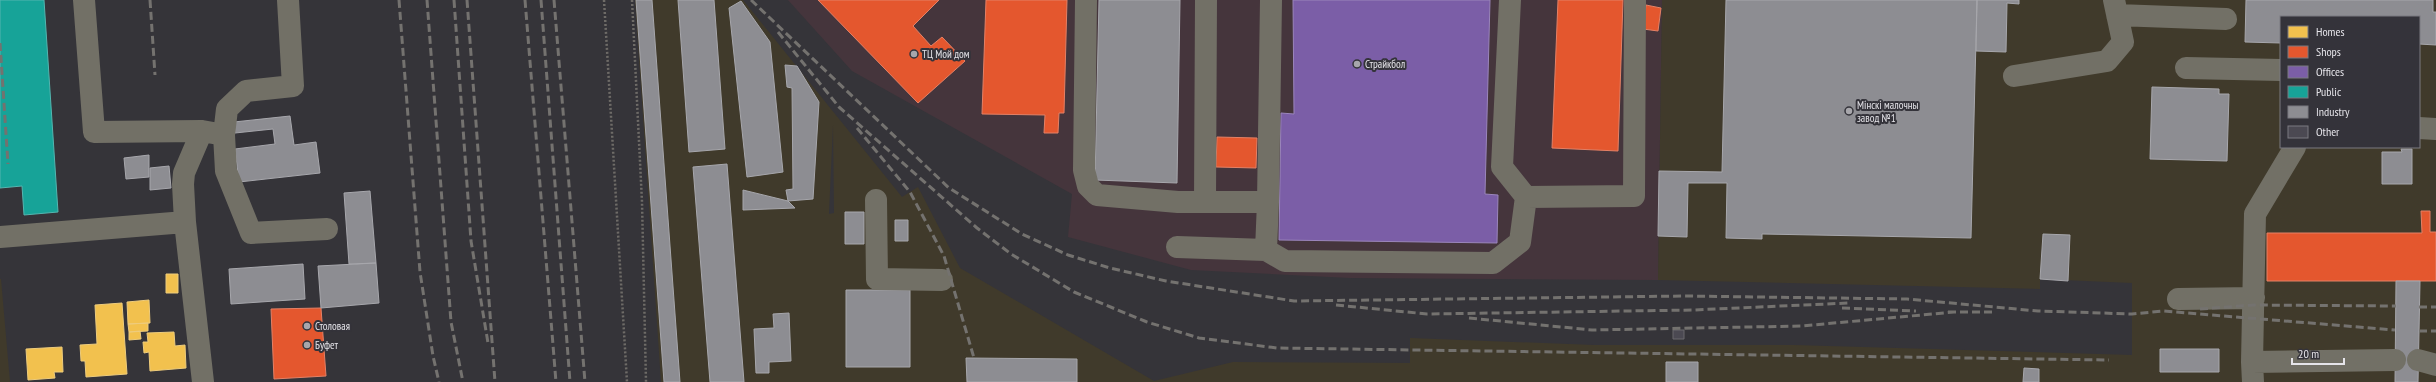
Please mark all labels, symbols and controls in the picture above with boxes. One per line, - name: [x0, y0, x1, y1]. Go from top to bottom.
- legend: [2280, 16, 2420, 148]
- text: Homes: [2316, 24, 2344, 39]
- text: Shops: [2316, 44, 2341, 59]
- place label: ТЦ Мой дом: [922, 47, 970, 61]
- marker: ТЦ Мой дом: [909, 49, 919, 59]
- place label: Страйкбол: [1365, 57, 1405, 71]
- marker: Страйкбол: [1352, 59, 1362, 69]
- text: Offices: [2316, 64, 2344, 79]
- text: Public: [2316, 84, 2342, 99]
- place label: Мінскі малочны завод №1: [1857, 98, 1919, 125]
- text: Industry: [2316, 104, 2350, 119]
- marker: Мінскі малочны завод №1: [1844, 106, 1854, 116]
- text: Other: [2316, 124, 2340, 139]
- place label: Столовая: [315, 319, 350, 333]
- marker: Столовая: [302, 321, 312, 331]
- place label: Буфет: [315, 338, 339, 352]
- marker: Буфет: [302, 340, 312, 350]
- scale bar: [2292, 340, 2344, 366]
- text: 20 m: [2298, 346, 2319, 361]

